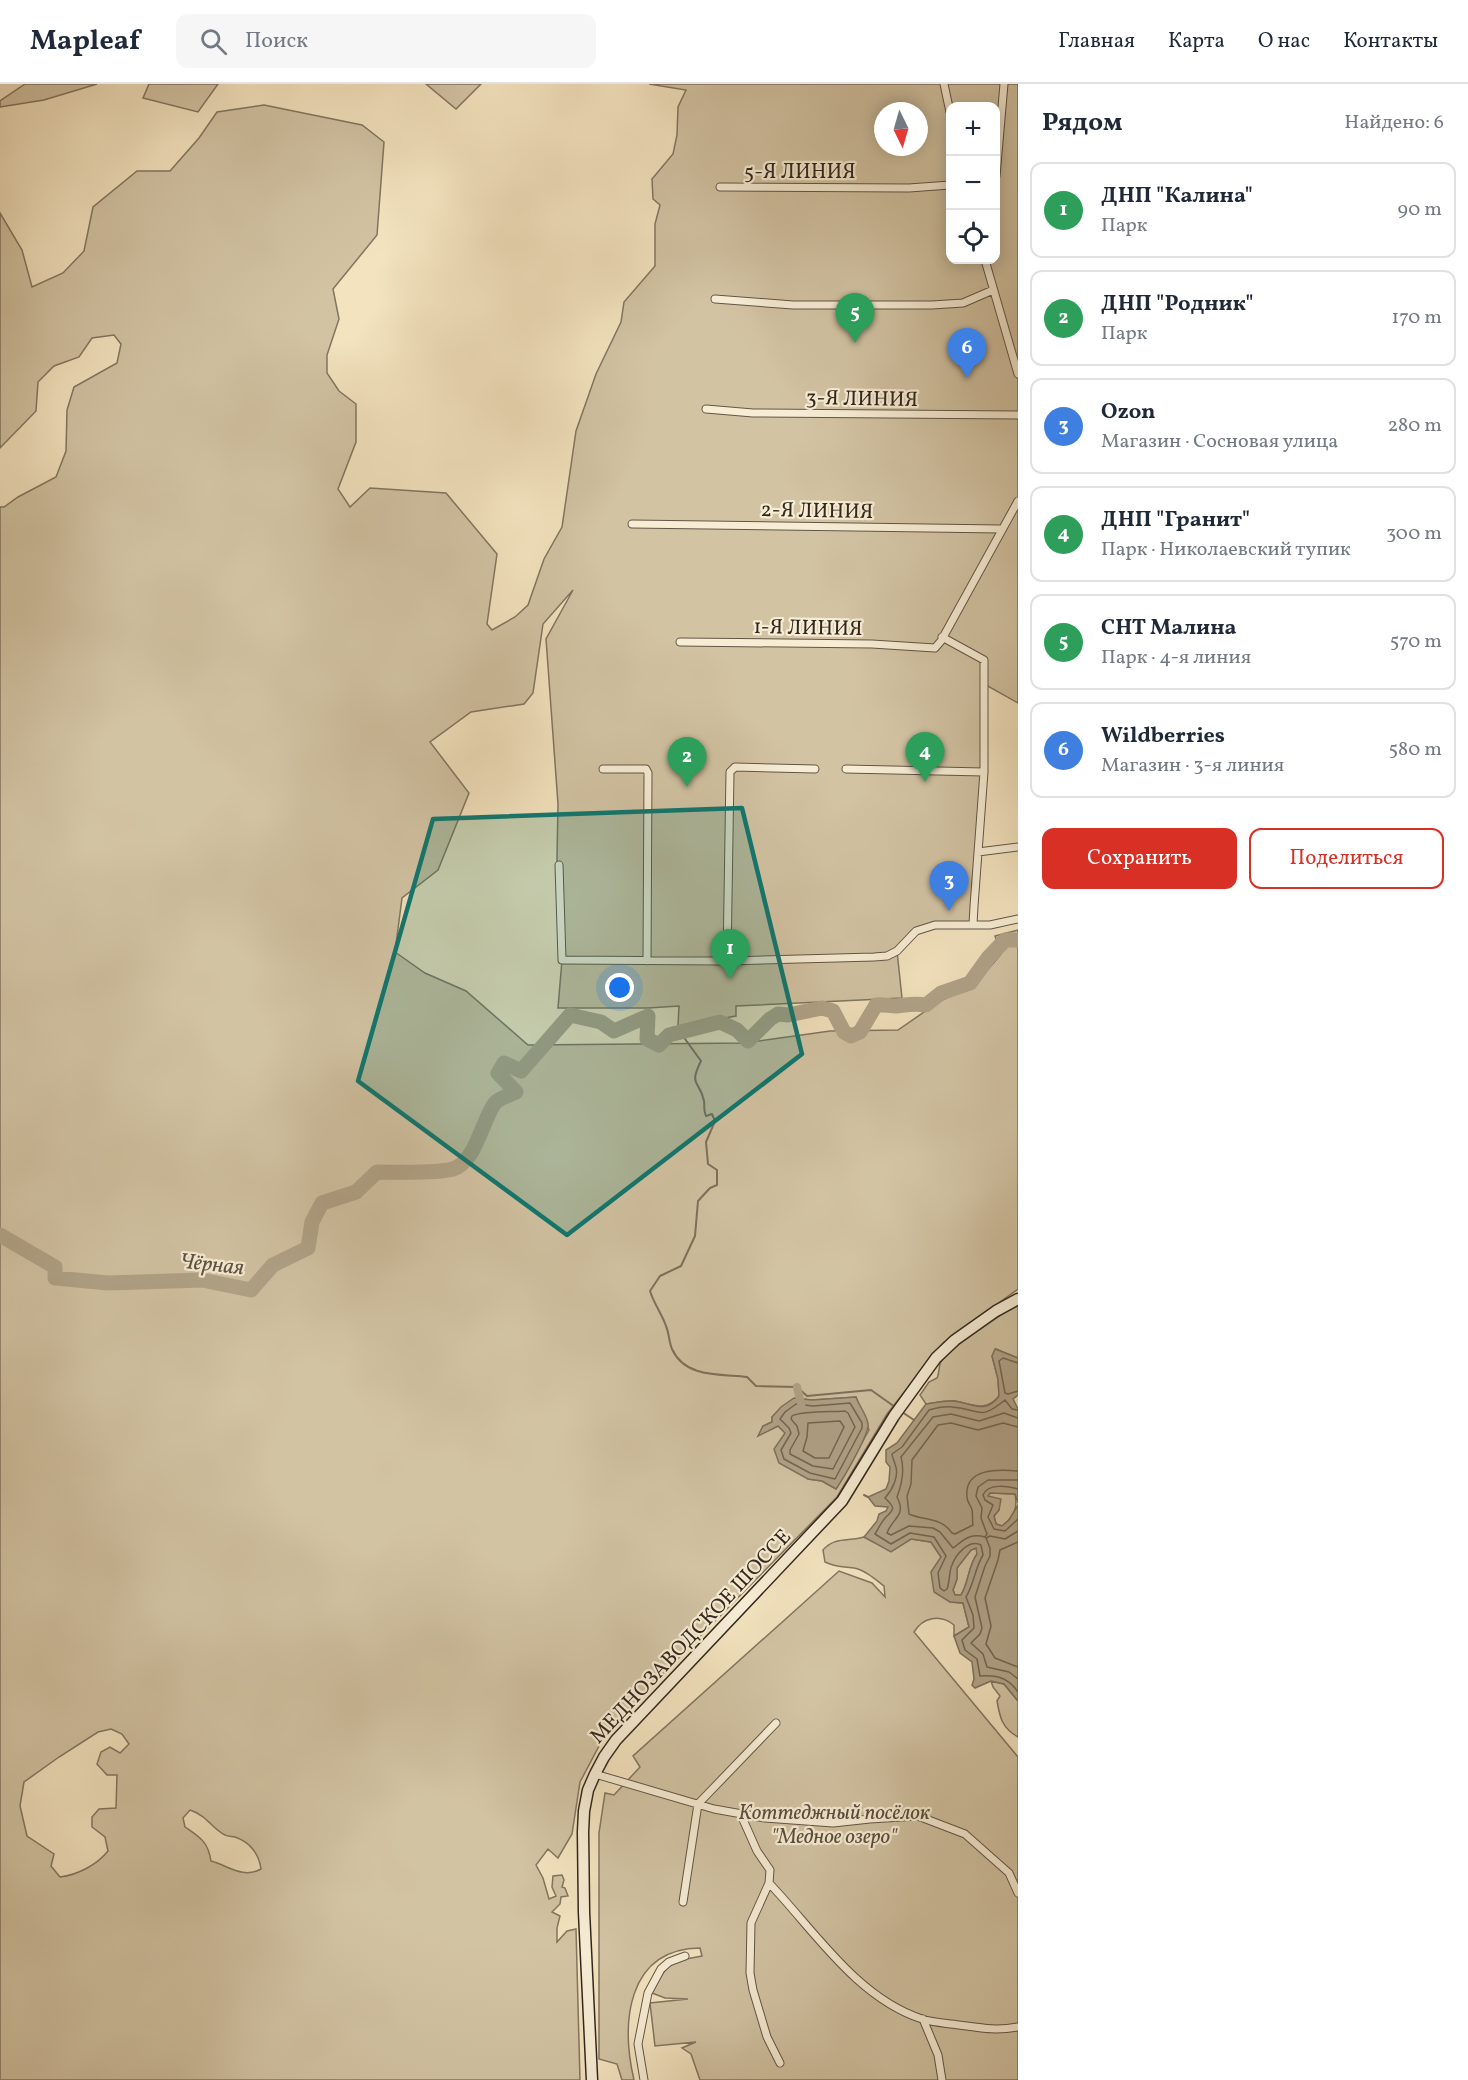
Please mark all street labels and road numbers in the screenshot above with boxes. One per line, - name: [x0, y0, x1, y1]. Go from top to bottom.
- street label: 5-Я ЛИНИЯ: [744, 158, 856, 187]
- street label: 3-Я ЛИНИЯ: [805, 384, 918, 415]
- street label: 2-Я ЛИНИЯ: [760, 496, 874, 527]
- street label: 1-Я ЛИНИЯ: [753, 613, 863, 644]
- street label: МЕДНОЗАВОДСКОЕ ШОССЕ: [584, 1523, 798, 1751]

